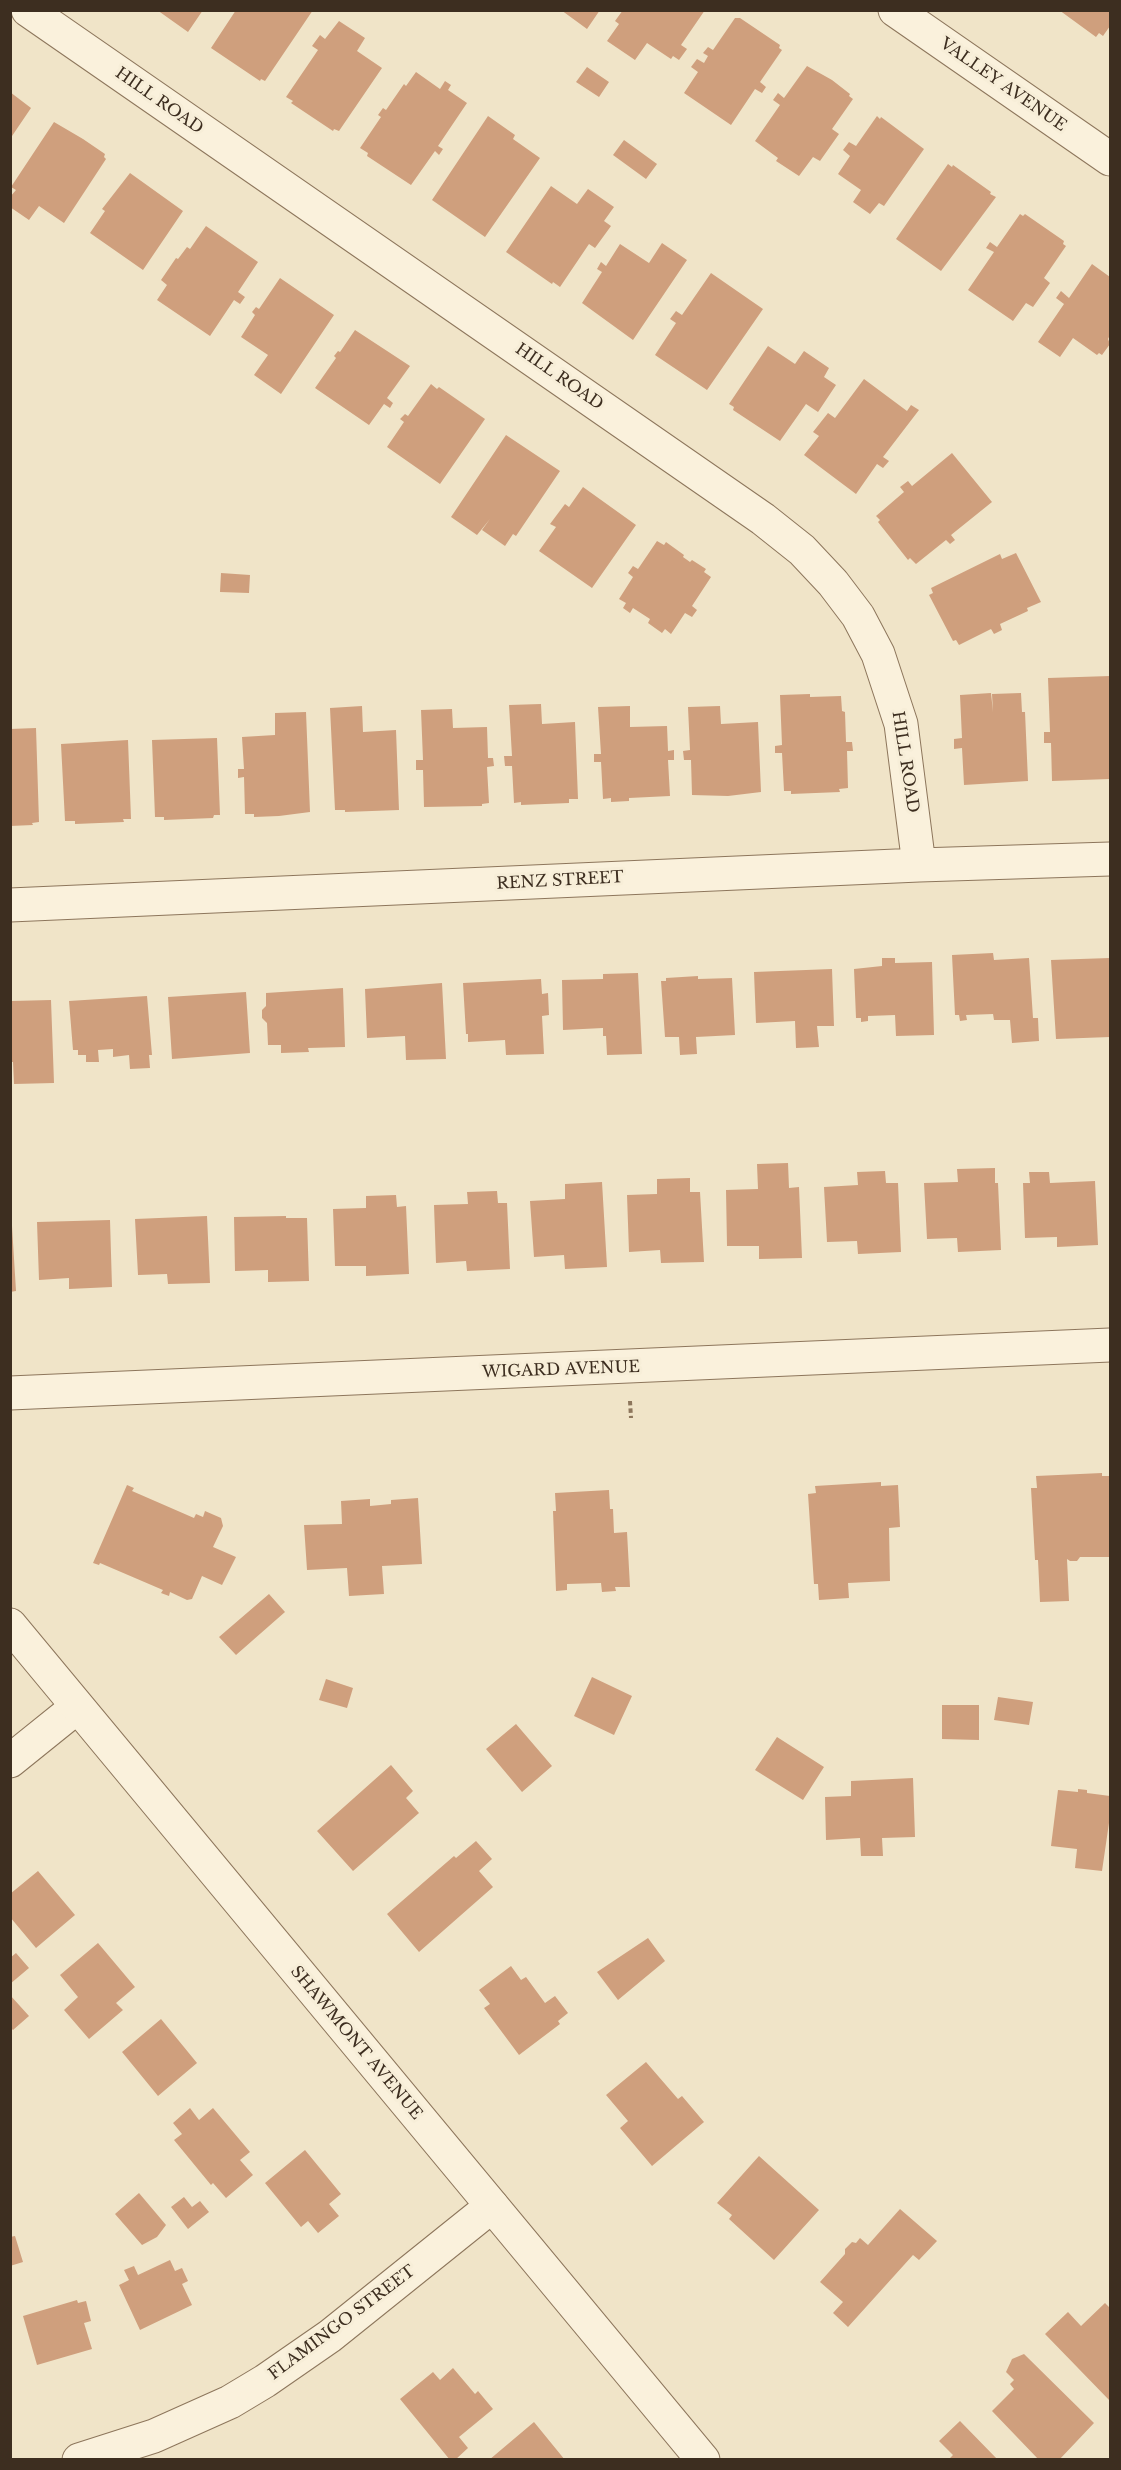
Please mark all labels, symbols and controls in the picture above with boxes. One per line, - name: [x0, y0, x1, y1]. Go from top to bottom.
- street label: VALLEY AVENUE: [936, 34, 1070, 136]
- street label: HILL ROAD: [111, 64, 207, 138]
- street label: HILL ROAD: [511, 340, 607, 414]
- street label: HILL ROAD: [887, 710, 923, 814]
- street label: RENZ STREET: [496, 868, 624, 894]
- street label: WIGARD AVENUE: [482, 1358, 640, 1382]
- street label: SHAWMONT AVENUE: [286, 1962, 426, 2124]
- street label: FLAMINGO STREET: [265, 2262, 419, 2384]

